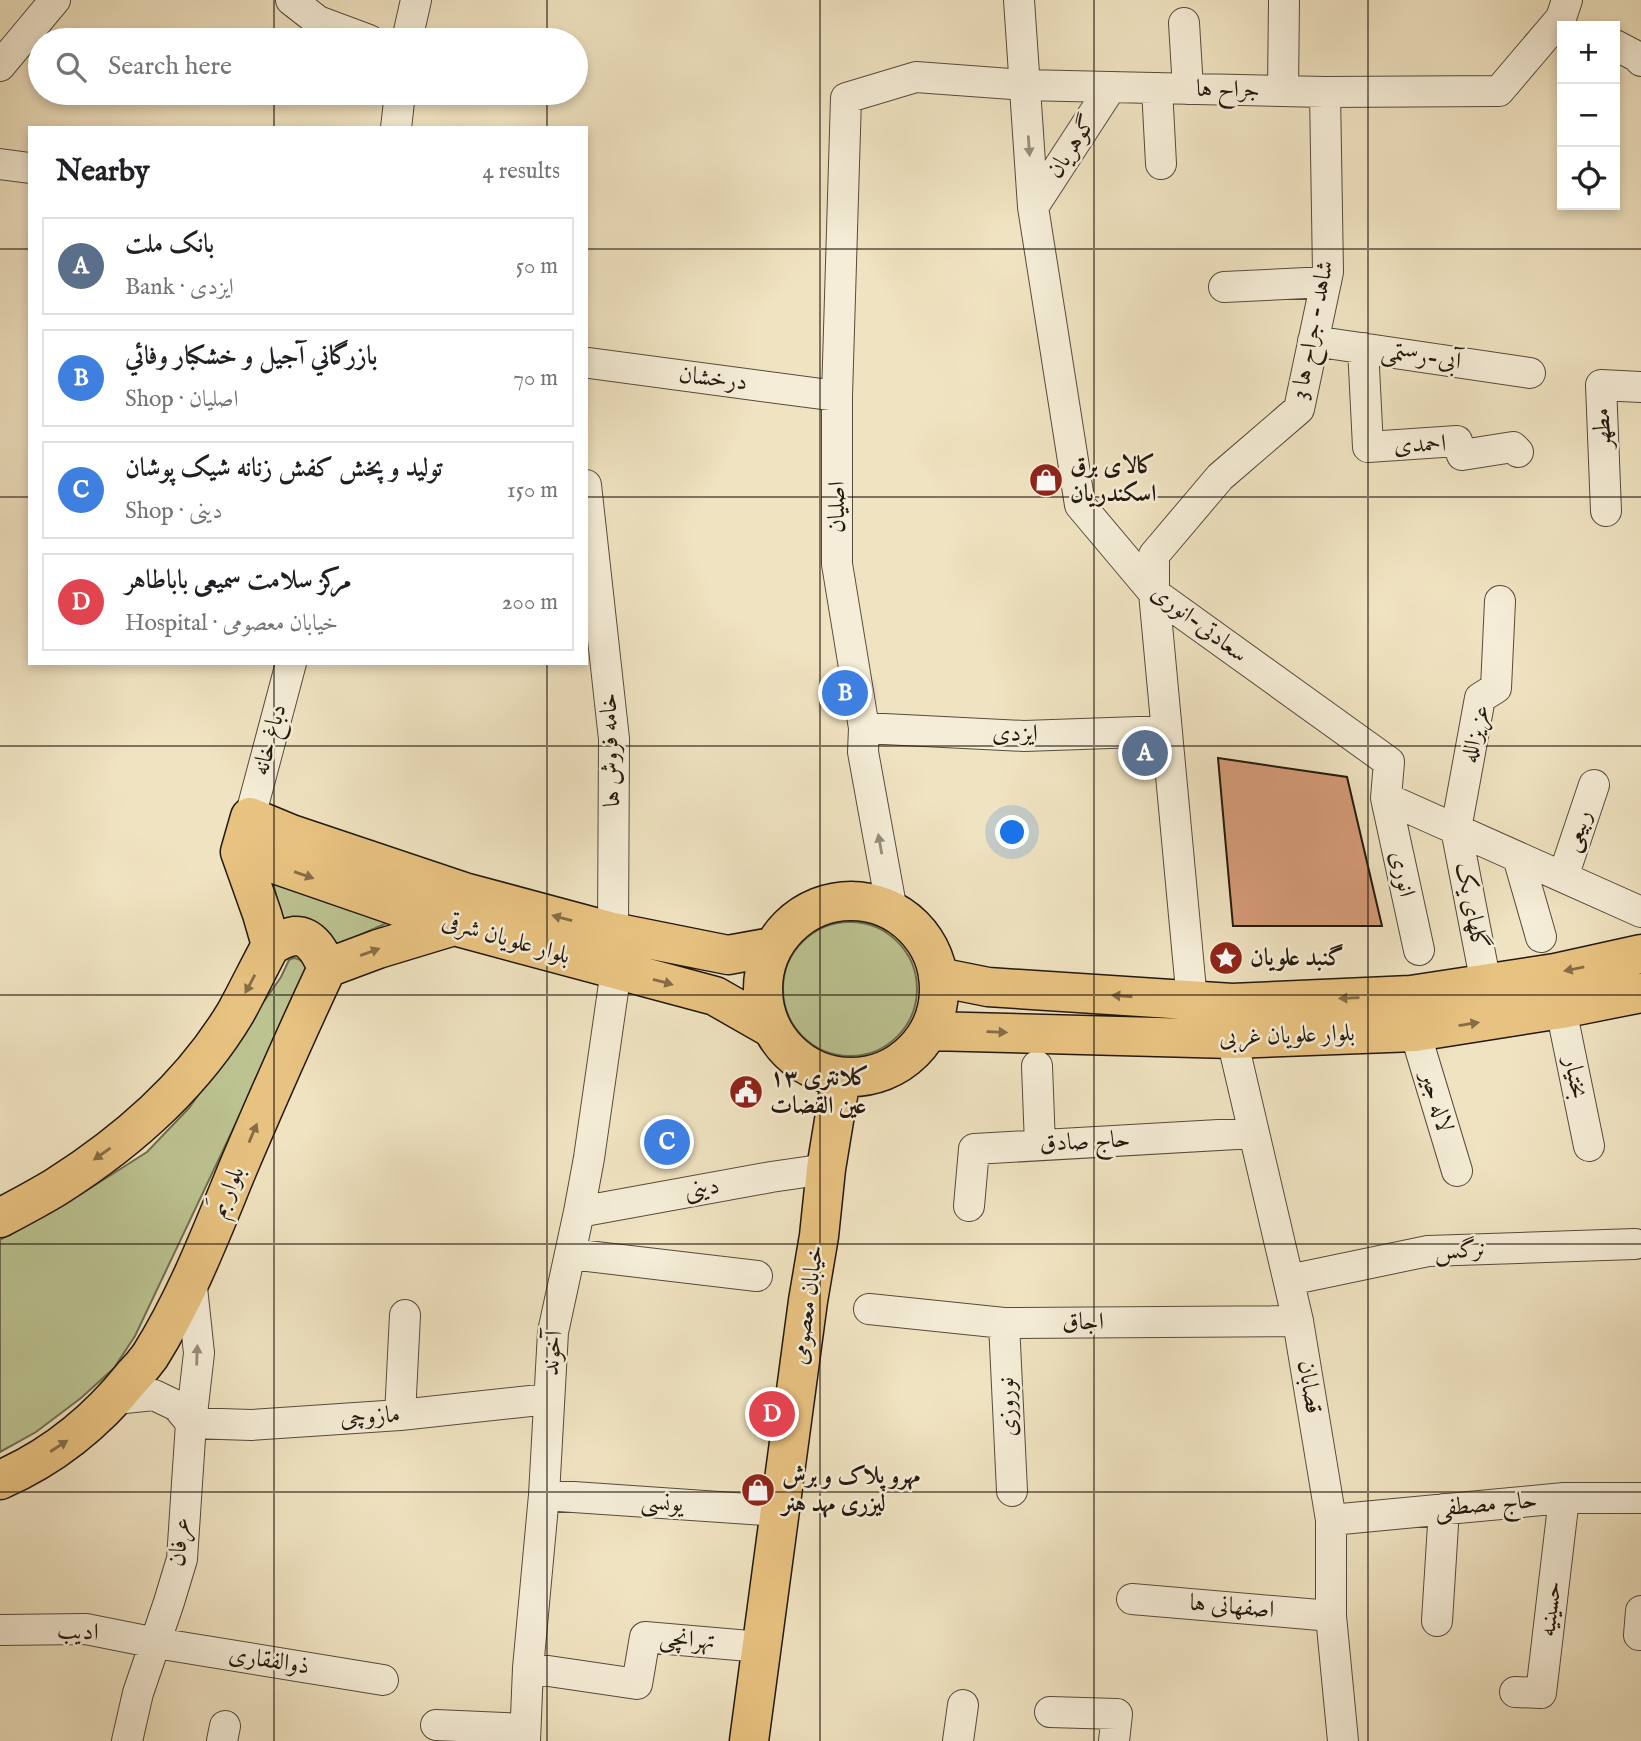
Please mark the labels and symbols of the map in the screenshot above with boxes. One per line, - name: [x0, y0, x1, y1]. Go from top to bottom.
- street label: جراح ها: [1196, 74, 1260, 110]
- street label: گوهریان: [1040, 109, 1104, 185]
- one-way arrow: [1024, 135, 1035, 157]
- street label: شاهد - جراح ها 3: [1284, 258, 1346, 403]
- street label: آبی-رستمی: [1379, 336, 1466, 378]
- street label: درخشان: [677, 359, 749, 399]
- street label: مطهر: [1587, 407, 1619, 452]
- street label: احمدی: [1393, 429, 1447, 461]
- place label: کالای برق اسکندریان: [1070, 451, 1156, 510]
- shop icon: کالای برق اسکندریان: [1027, 461, 1065, 499]
- street label: اصلیان: [822, 481, 853, 533]
- street label: سعادتی-انوری: [1144, 577, 1254, 671]
- pin: B: [822, 667, 868, 719]
- street label: خامه فروش ها: [594, 692, 628, 808]
- street label: دباغ خانه: [246, 701, 297, 780]
- street label: عزیزالله: [1454, 702, 1498, 766]
- street label: ایزدی: [992, 718, 1038, 750]
- pin: A: [1122, 727, 1168, 779]
- street label: ربیعی: [1556, 806, 1600, 856]
- your location: [995, 815, 1029, 849]
- one-way arrow: [874, 833, 885, 855]
- street label: انوری: [1382, 848, 1422, 900]
- street label: گلهای یک: [1447, 859, 1496, 953]
- one-way arrow: [294, 870, 315, 881]
- street label: بلوار علویان شرقی: [438, 906, 574, 972]
- one-way arrow: [551, 912, 573, 923]
- place icon: گنبد علویان: [1207, 939, 1245, 977]
- place label: گنبد علویان: [1250, 943, 1344, 974]
- one-way arrow: [360, 946, 381, 957]
- one-way arrow: [1563, 964, 1585, 975]
- one-way arrow: [244, 974, 256, 994]
- one-way arrow: [652, 977, 674, 988]
- one-way arrow: [1111, 991, 1133, 1002]
- one-way arrow: [1338, 992, 1360, 1003]
- street label: بلوار علویان غربی: [1219, 1018, 1355, 1054]
- one-way arrow: [1458, 1018, 1480, 1029]
- one-way arrow: [986, 1026, 1008, 1037]
- street label: بختیار: [1555, 1052, 1594, 1102]
- place label: کلانتری ۱۳ عین القضات: [770, 1063, 869, 1122]
- street label: لاله جیر: [1411, 1065, 1460, 1136]
- public building icon: کلانتری ۱۳ عین القضات: [727, 1073, 765, 1111]
- pin: C: [644, 1116, 690, 1168]
- one-way arrow: [247, 1123, 259, 1143]
- street label: حاج صادق: [1039, 1124, 1131, 1164]
- one-way arrow: [93, 1147, 111, 1161]
- street label: بلوار بَم: [201, 1161, 256, 1224]
- street label: دینی: [682, 1171, 722, 1207]
- street label: نرگس: [1434, 1234, 1486, 1268]
- street label: خیابان معصومی: [784, 1243, 832, 1367]
- street label: اجاق: [1062, 1307, 1104, 1338]
- street label: آخوند: [536, 1327, 571, 1377]
- one-way arrow: [192, 1344, 203, 1366]
- street label: قصابان: [1289, 1358, 1329, 1416]
- street label: نوروزی: [991, 1376, 1025, 1438]
- pin: D: [749, 1388, 795, 1440]
- street label: مازوچی: [339, 1399, 401, 1435]
- one-way arrow: [50, 1439, 68, 1453]
- place label: مهرو پلاک و برش لیزری مهد هنر: [779, 1461, 920, 1520]
- shop icon: مهرو پلاک و برش لیزری مهد هنر: [739, 1471, 777, 1509]
- street label: حاج مصطفی: [1434, 1485, 1539, 1529]
- street label: یونسی: [640, 1486, 686, 1520]
- street label: عرفان: [162, 1516, 198, 1568]
- street label: حسینیه: [1532, 1579, 1570, 1639]
- street label: اصفهانی ها: [1188, 1588, 1276, 1626]
- street label: ادیب: [56, 1615, 100, 1649]
- street label: تهرانچی: [658, 1622, 716, 1658]
- street label: ذوالفقاری: [226, 1639, 312, 1683]

